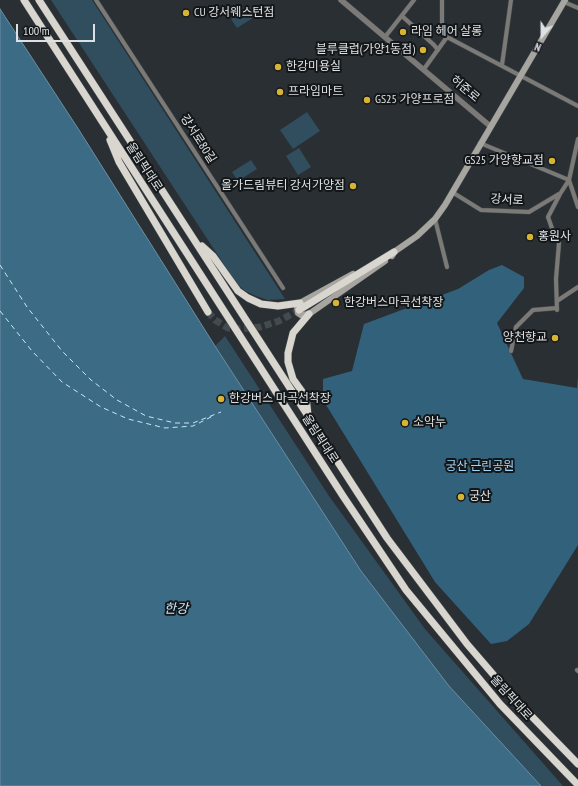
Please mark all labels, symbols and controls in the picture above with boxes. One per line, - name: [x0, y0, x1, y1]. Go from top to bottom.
- place label: CU 강서웨스턴점: [194, 6, 275, 20]
- marker: CU 강서웨스턴점: [181, 8, 191, 18]
- scale bar: [18, 16, 97, 42]
- north arrow: [522, 16, 562, 56]
- text: 100 m: [23, 23, 50, 38]
- place label: 라임 헤어 살롱: [411, 25, 482, 39]
- marker: 라임 헤어 살롱: [398, 27, 408, 37]
- text: N: [532, 40, 543, 55]
- place label: 블루클럽(가양1동점): [316, 43, 415, 57]
- marker: 블루클럽(가양1동점): [418, 45, 428, 55]
- place label: 한강미용실: [286, 60, 341, 74]
- marker: 한강미용실: [273, 62, 283, 72]
- street label: 허준로: [448, 73, 482, 105]
- place label: 프라임마트: [288, 85, 343, 99]
- marker: 프라임마트: [275, 87, 285, 97]
- place label: GS25 가양프로점: [375, 93, 455, 107]
- marker: GS25 가양프로점: [362, 95, 372, 105]
- street label: 강서로80길: [177, 112, 219, 166]
- street label: 올림픽대로: [123, 140, 165, 194]
- place label: GS25 가양향교점: [464, 154, 544, 168]
- marker: GS25 가양향교점: [547, 156, 557, 166]
- place label: 올가드림뷰티 강서가양점: [221, 179, 345, 193]
- marker: 올가드림뷰티 강서가양점: [348, 181, 358, 191]
- street label: 강서로: [490, 192, 524, 208]
- place label: 홍원사: [538, 230, 571, 244]
- marker: 홍원사: [525, 232, 535, 242]
- place label: 한강버스마곡선착장: [344, 296, 443, 310]
- marker: 한강버스마곡선착장: [331, 298, 341, 308]
- place label: 양천향교: [503, 331, 547, 345]
- marker: 양천향교: [550, 333, 560, 343]
- place label: 한강버스 마곡선착장: [229, 392, 331, 406]
- marker: 한강버스 마곡선착장: [216, 394, 226, 404]
- street label: 올림픽대로: [299, 412, 341, 466]
- place label: 소악누: [413, 416, 446, 430]
- marker: 소악누: [400, 418, 410, 428]
- park label: 궁산 근린공원: [446, 460, 514, 474]
- place label: 궁산: [469, 490, 491, 504]
- marker: 궁산: [456, 492, 466, 502]
- water label: 한강: [164, 601, 188, 617]
- street label: 올림픽대로: [487, 673, 535, 723]

